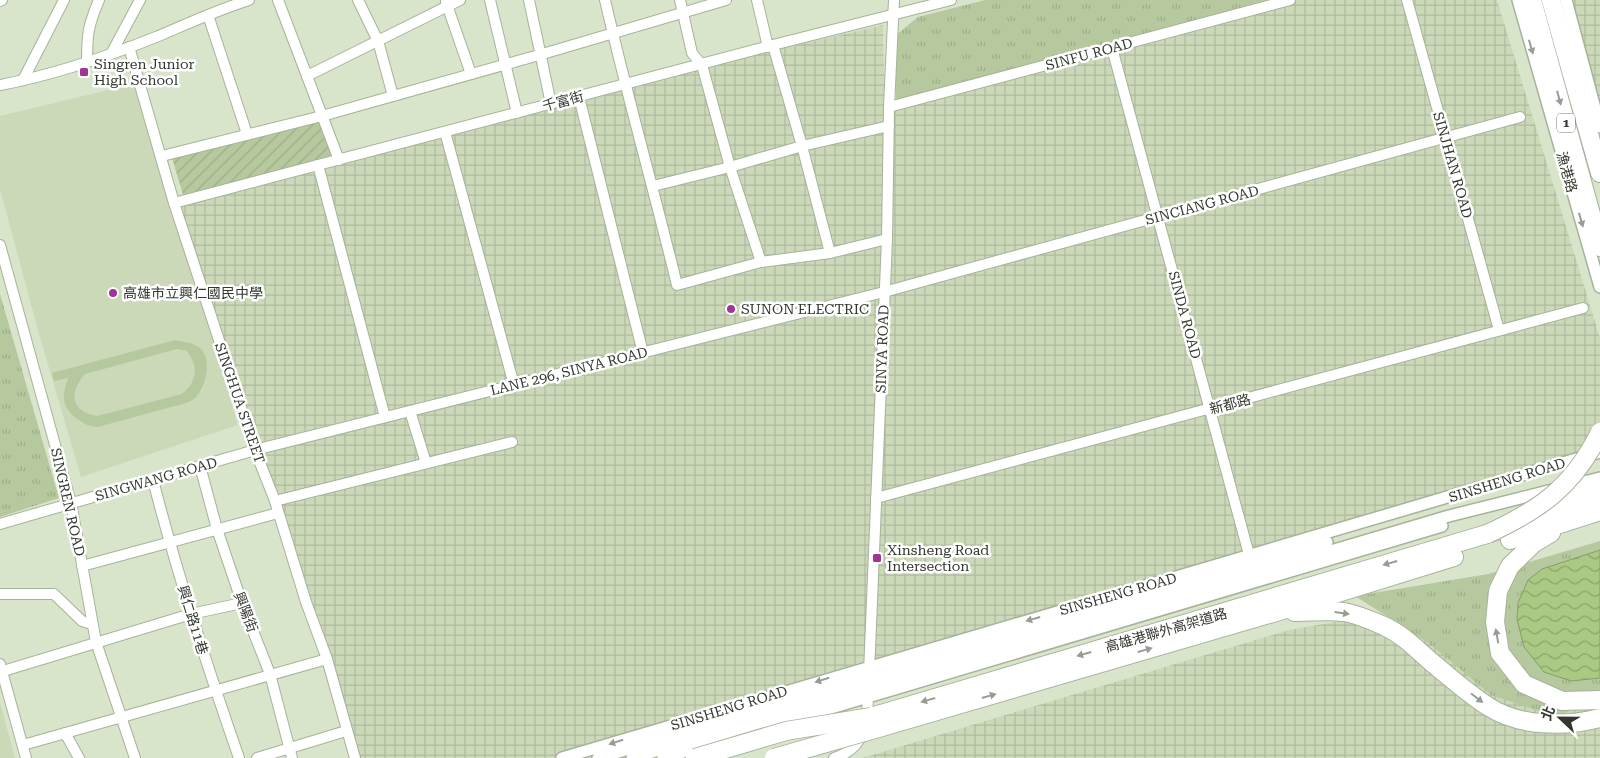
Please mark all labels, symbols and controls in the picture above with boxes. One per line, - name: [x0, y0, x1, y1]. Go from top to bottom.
- street label: SINFU ROAD: [1044, 35, 1134, 73]
- one-way arrow: [1528, 39, 1536, 54]
- place label: Singren Junior High School: [94, 56, 195, 88]
- marker: Singren Junior High School: [78, 66, 90, 78]
- street label: 千富街: [541, 88, 585, 114]
- one-way arrow: [1555, 90, 1563, 105]
- street label: SINJHAN ROAD: [1430, 110, 1476, 220]
- road number: 1: [1557, 114, 1575, 132]
- street label: 漁港路: [1554, 150, 1580, 194]
- street label: SINCIANG ROAD: [1143, 182, 1261, 228]
- one-way arrow: [1577, 212, 1585, 227]
- street label: SINDA ROAD: [1166, 269, 1204, 361]
- place label: 高雄市立興仁國民中學: [123, 285, 263, 301]
- marker: 高雄市立興仁國民中學: [107, 287, 119, 299]
- place label: SUNON ELECTRIC: [741, 301, 869, 317]
- marker: SUNON ELECTRIC: [725, 303, 737, 315]
- street label: SINYA ROAD: [872, 304, 892, 393]
- street label: SINGHUA STREET: [212, 341, 268, 465]
- street label: LANE 296, SINYA ROAD: [489, 344, 649, 398]
- street label: 新都路: [1208, 391, 1252, 417]
- street label: SINGREN ROAD: [48, 446, 88, 558]
- street label: SINGWANG ROAD: [93, 454, 219, 504]
- street label: SINSHENG ROAD: [1447, 455, 1567, 505]
- place label: Xinsheng Road Intersection: [887, 542, 989, 574]
- marker: Xinsheng Road Intersection: [871, 552, 883, 564]
- one-way arrow: [1383, 560, 1398, 568]
- street label: SINSHENG ROAD: [1058, 570, 1179, 618]
- street label: 興仁路11巷: [175, 583, 211, 657]
- street label: 興陽街: [231, 590, 261, 634]
- street label: 高雄港聯外高架道路: [1103, 605, 1229, 655]
- one-way arrow: [1335, 610, 1351, 618]
- one-way arrow: [1025, 615, 1040, 623]
- one-way arrow: [1493, 627, 1501, 643]
- one-way arrow: [1137, 646, 1152, 654]
- one-way arrow: [1076, 650, 1091, 658]
- one-way arrow: [814, 677, 829, 685]
- street label: SINSHENG ROAD: [669, 683, 789, 733]
- one-way arrow: [981, 691, 996, 699]
- one-way arrow: [1470, 693, 1483, 704]
- north arrow: [1535, 693, 1585, 743]
- one-way arrow: [920, 697, 935, 705]
- text: 北: [1538, 704, 1558, 723]
- one-way arrow: [608, 738, 623, 746]

